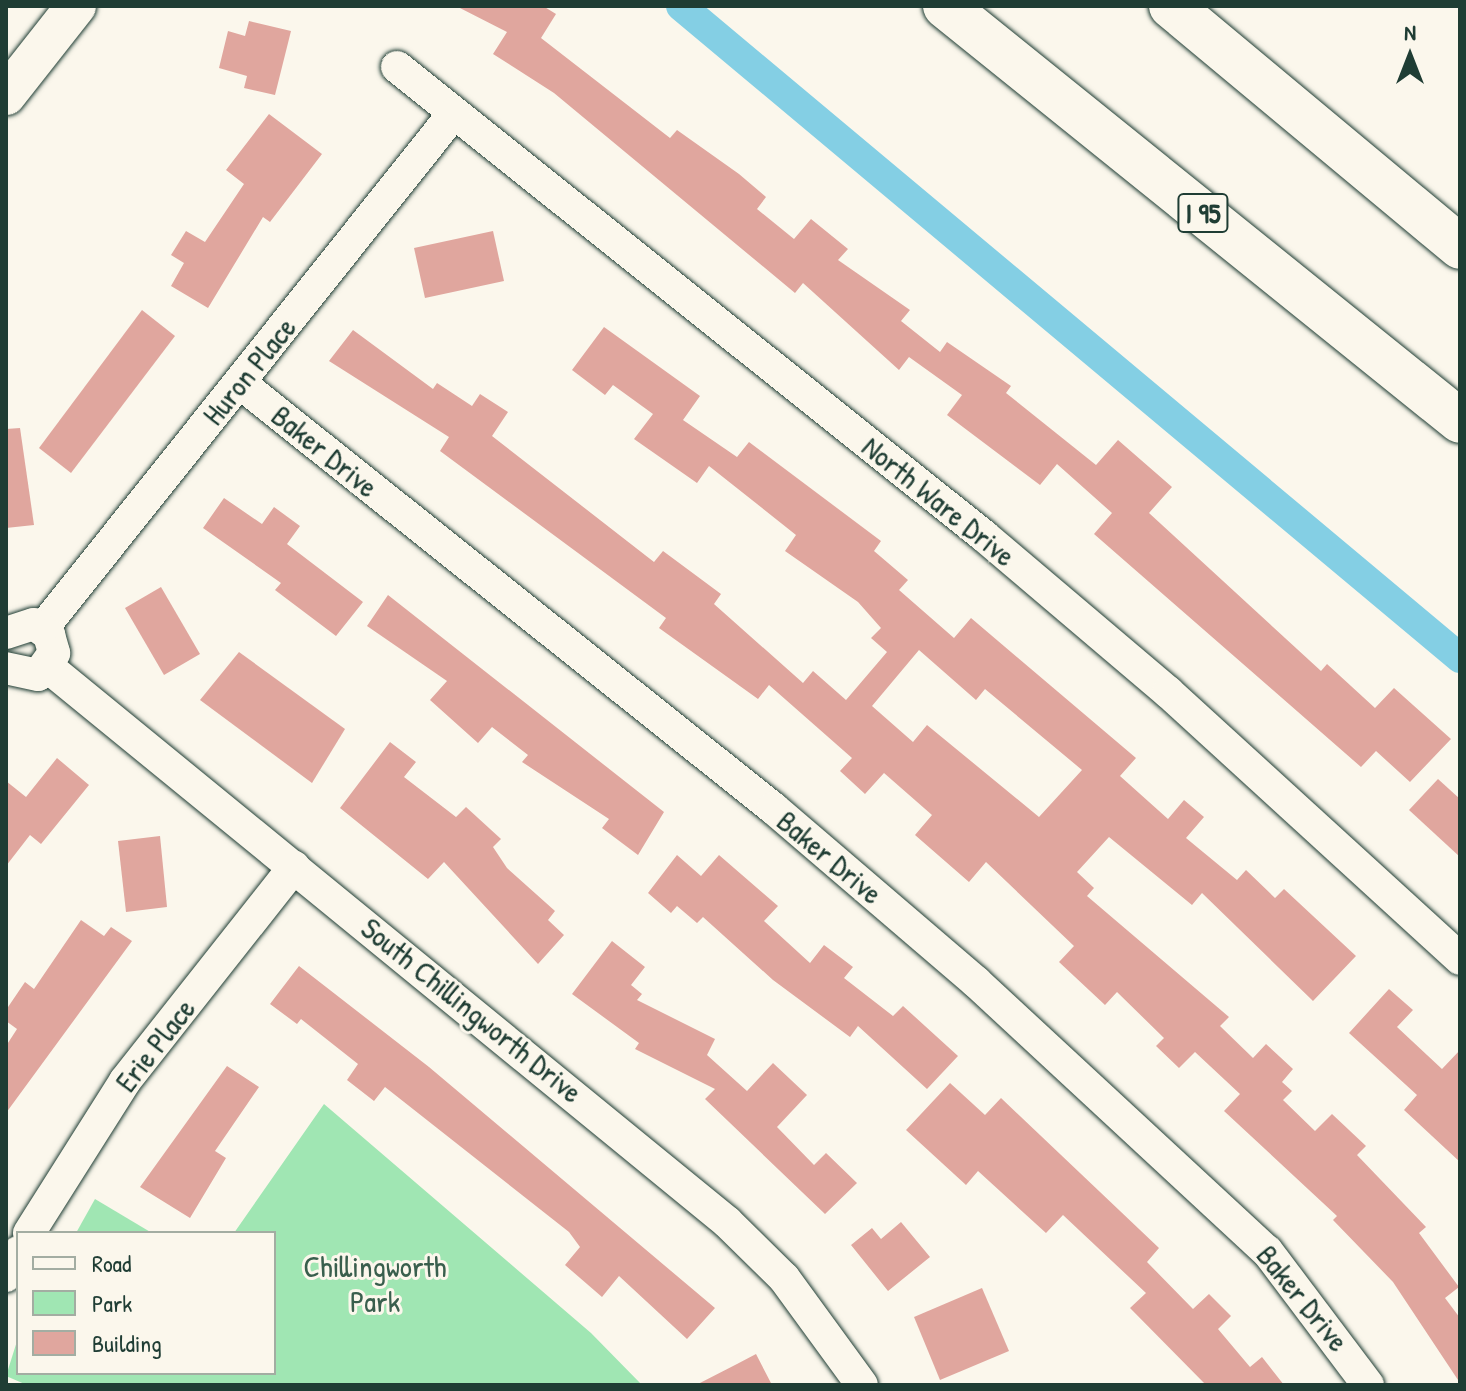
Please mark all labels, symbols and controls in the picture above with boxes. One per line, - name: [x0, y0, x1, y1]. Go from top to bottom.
- north arrow: [1370, 16, 1450, 96]
- text: N: [1404, 17, 1416, 47]
- road number: I 95: [1177, 189, 1229, 237]
- street label: Huron Place: [195, 310, 303, 432]
- street label: Baker Drive: [265, 397, 385, 505]
- street label: North Ware Drive: [855, 428, 1023, 574]
- street label: Baker Drive: [770, 803, 890, 911]
- street label: South Chillingworth Drive: [354, 910, 590, 1110]
- street label: Erie Place: [108, 991, 202, 1099]
- legend: [16, 1231, 276, 1375]
- street label: Baker Drive: [1249, 1238, 1357, 1358]
- text: Road: [92, 1247, 131, 1279]
- park label: Chillingworth Park: [304, 1248, 446, 1318]
- text: Park: [92, 1287, 132, 1319]
- text: Building: [92, 1327, 162, 1359]

